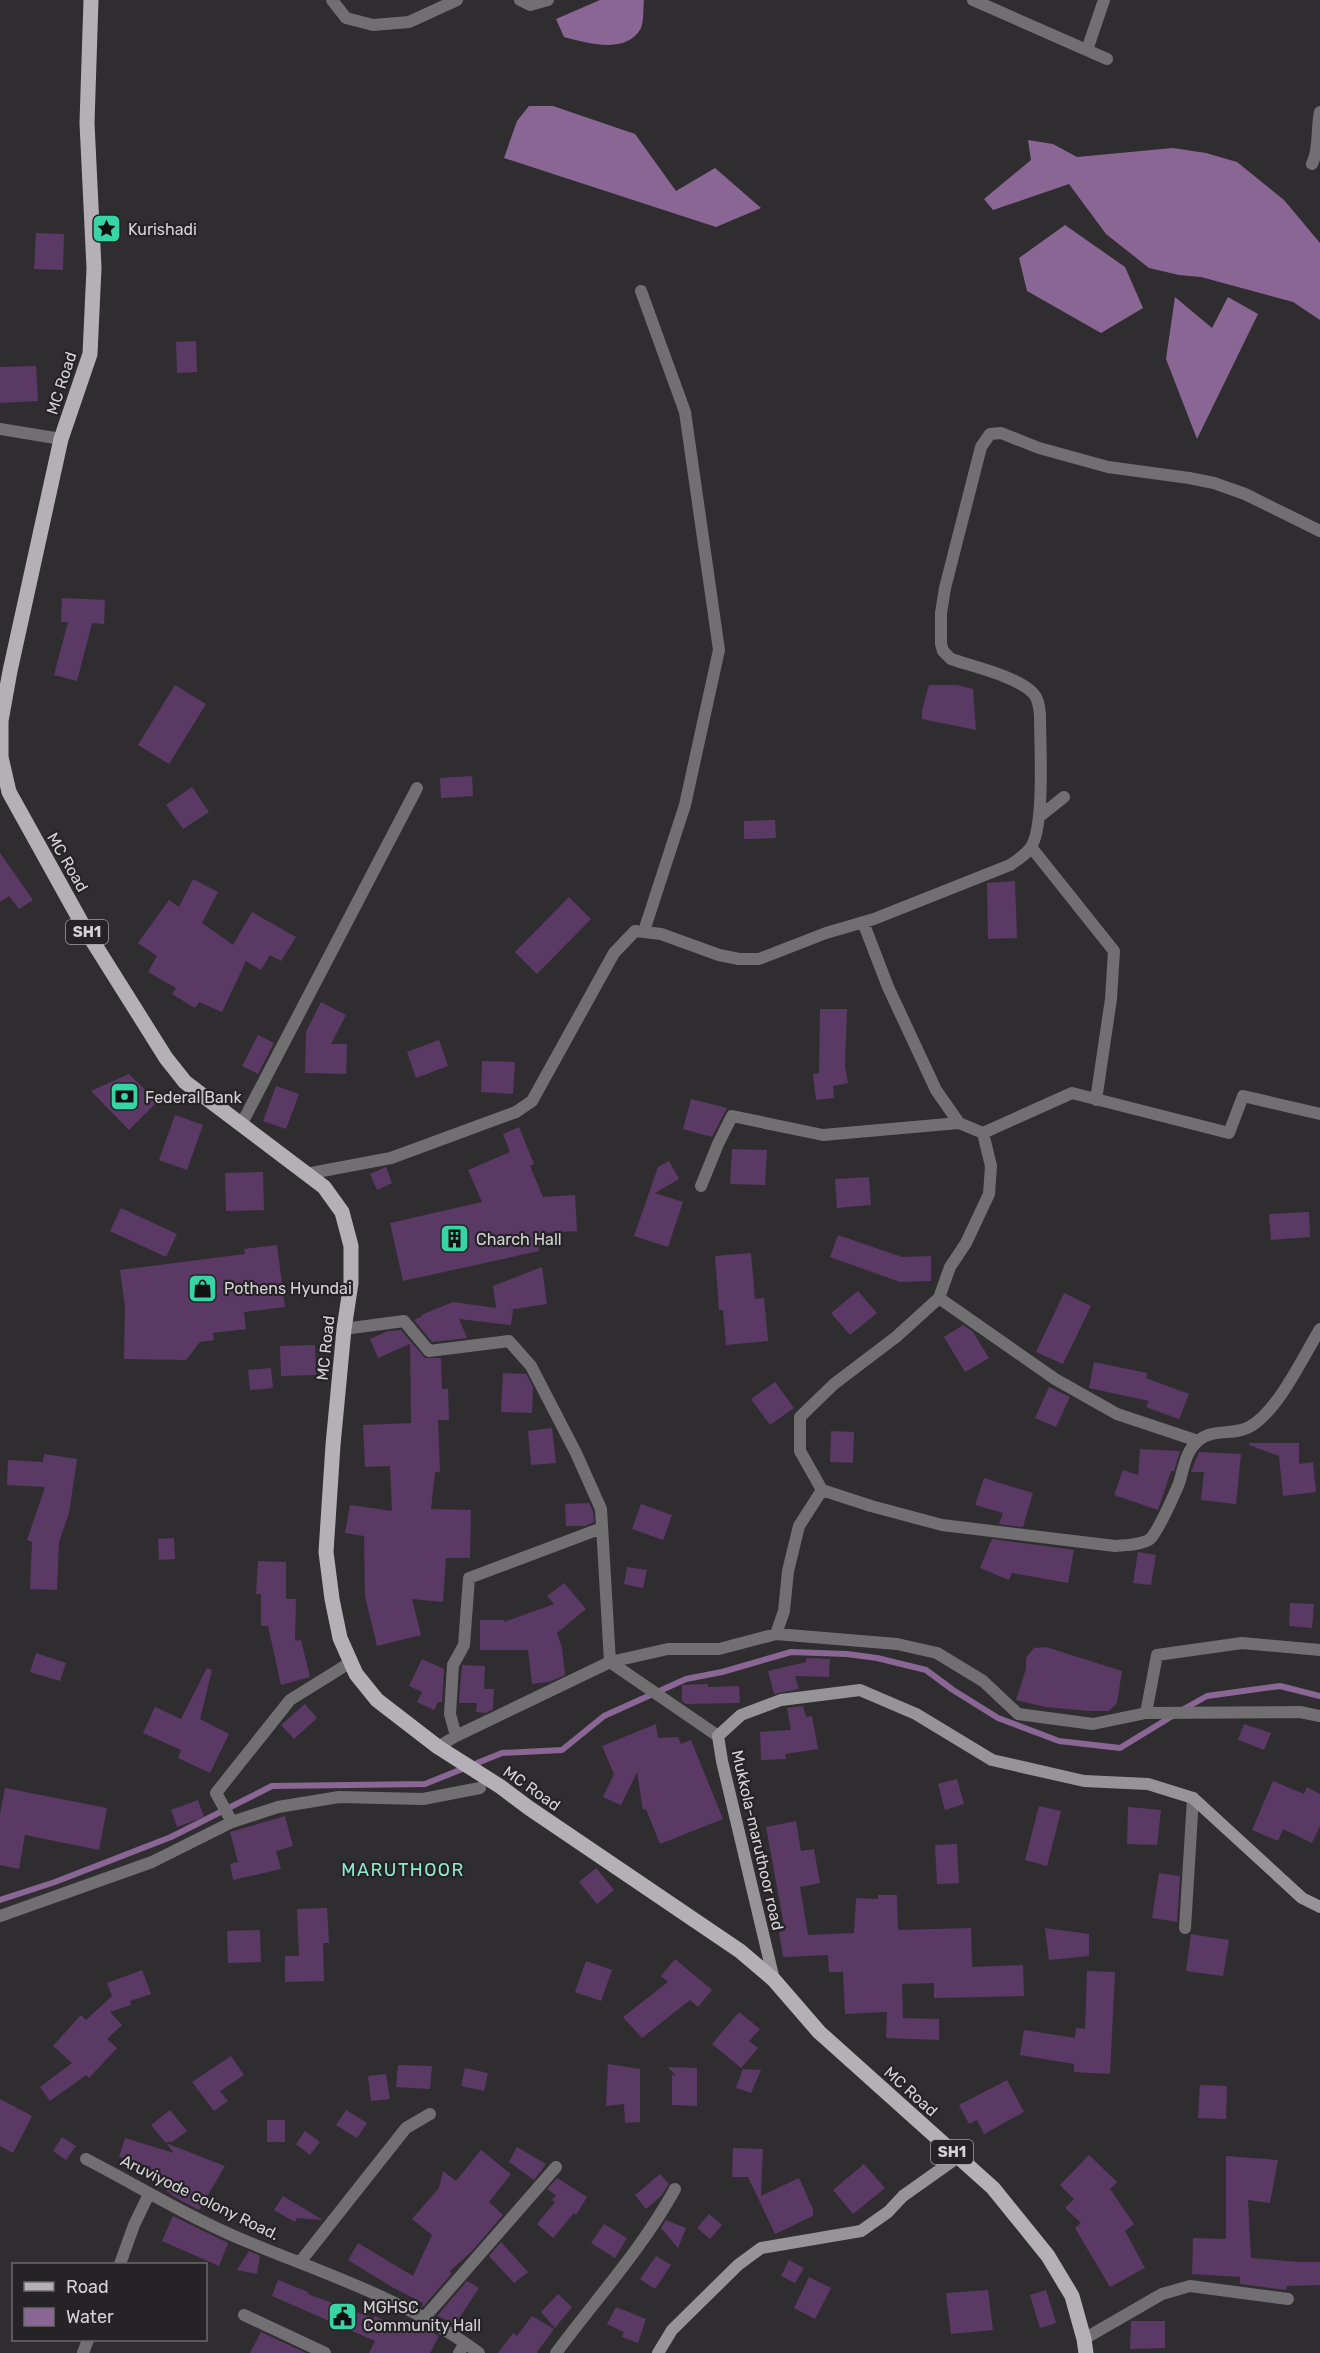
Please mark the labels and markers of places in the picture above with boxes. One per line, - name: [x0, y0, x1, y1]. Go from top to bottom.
- place icon: Kurishadi: [91, 213, 123, 245]
- place label: Kurishadi: [128, 220, 197, 239]
- bank icon: Federal Bank: [108, 1081, 140, 1113]
- place label: Federal Bank: [145, 1088, 242, 1107]
- building icon: Charch Hall: [439, 1223, 471, 1255]
- place label: Charch Hall: [476, 1230, 562, 1249]
- shop icon: Pothens Hyundai: [187, 1272, 219, 1304]
- place label: Pothens Hyundai: [224, 1279, 352, 1298]
- place label: MGHSC Community Hall: [363, 2298, 481, 2335]
- public building icon: MGHSC Community Hall: [326, 2300, 358, 2332]

